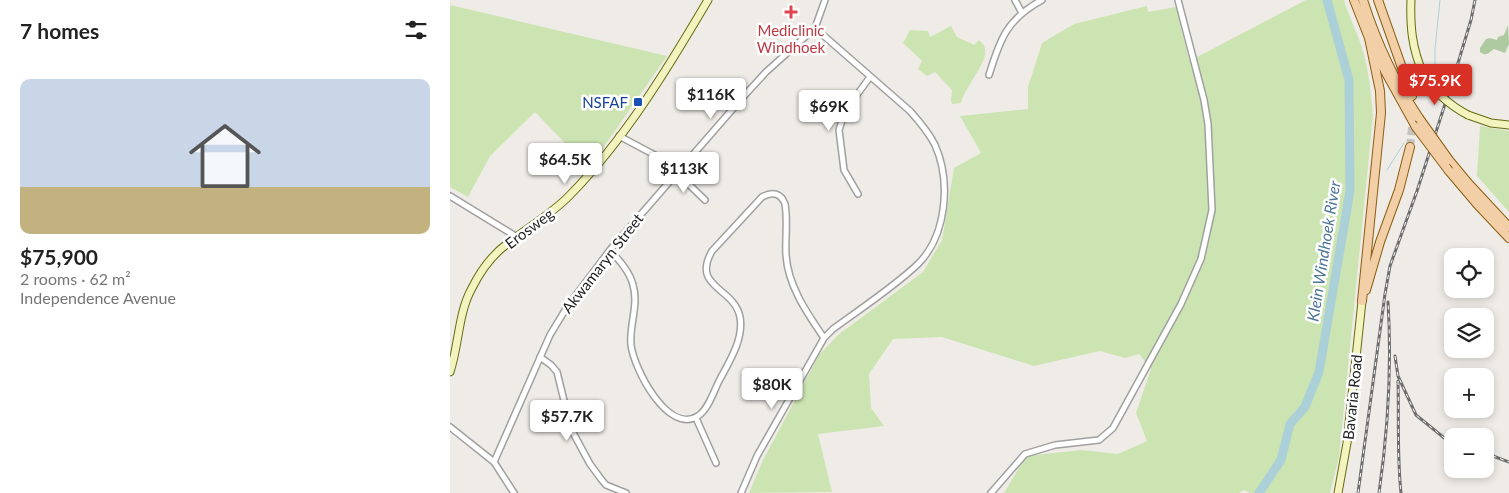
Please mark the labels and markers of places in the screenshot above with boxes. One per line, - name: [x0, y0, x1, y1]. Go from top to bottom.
- marker: Mediclinic Windhoek: [784, 5, 798, 19]
- place label: Mediclinic Windhoek: [757, 21, 826, 56]
- pin: $75.9K: [1394, 64, 1476, 106]
- pin: $116K: [676, 78, 746, 120]
- pin: $69K: [799, 90, 859, 132]
- place label: NSFAF: [582, 93, 628, 111]
- marker: NSFAF: [632, 96, 644, 108]
- pin: $64.5K: [524, 142, 606, 185]
- pin: $113K: [649, 152, 719, 194]
- pin: $80K: [742, 368, 802, 410]
- pin: $57.7K: [526, 400, 608, 442]

